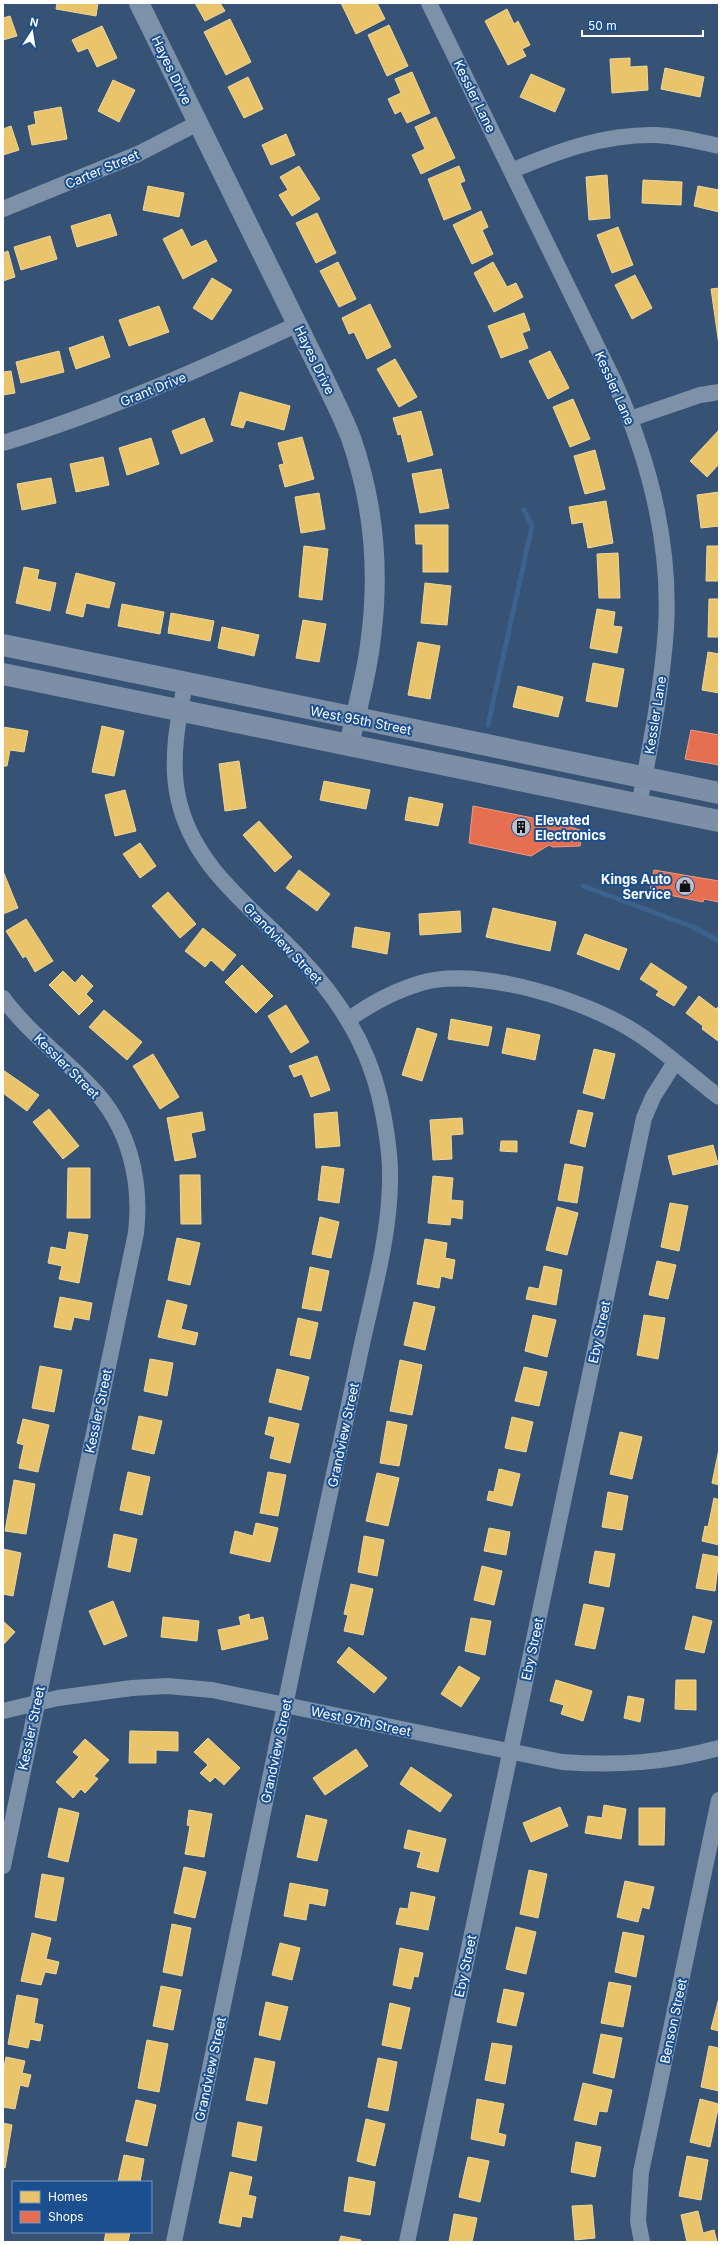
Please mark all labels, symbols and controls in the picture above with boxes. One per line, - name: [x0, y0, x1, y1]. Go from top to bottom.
- north arrow: [12, 12, 52, 52]
- scale bar: [582, 12, 703, 38]
- text: N: [29, 14, 40, 30]
- text: 50 m: [588, 18, 617, 33]
- street label: Hayes Drive: [149, 33, 195, 107]
- street label: Kessler Lane: [451, 57, 499, 135]
- street label: Carter Street: [63, 146, 141, 192]
- street label: Hayes Drive: [292, 323, 338, 397]
- street label: Kessler Lane: [592, 349, 638, 427]
- street label: Grant Drive: [118, 369, 188, 409]
- street label: Kessler Lane: [641, 675, 669, 755]
- street label: West 95th Street: [309, 702, 413, 738]
- place label: Elevated Electronics: [535, 812, 606, 843]
- building icon: Elevated Electronics: [510, 816, 532, 838]
- place label: Kings Auto Service: [601, 871, 671, 902]
- shop icon: Kings Auto Service: [674, 875, 696, 897]
- street label: Grandview Street: [240, 899, 326, 987]
- street label: Kessler Street: [31, 1030, 103, 1102]
- street label: Eby Street: [585, 1299, 613, 1365]
- street label: Kessler Street: [81, 1368, 115, 1454]
- street label: Grandview Street: [324, 1381, 362, 1489]
- street label: Eby Street: [518, 1616, 546, 1682]
- street label: Kessler Street: [14, 1685, 48, 1771]
- street label: Grandview Street: [257, 1697, 295, 1805]
- street label: West 97th Street: [309, 1703, 413, 1739]
- street label: Eby Street: [451, 1933, 479, 1999]
- street label: Benson Street: [656, 1977, 690, 2065]
- street label: Grandview Street: [191, 2015, 229, 2123]
- legend: [12, 2181, 152, 2233]
- text: Homes: [48, 2189, 88, 2204]
- text: Shops: [48, 2209, 84, 2224]

